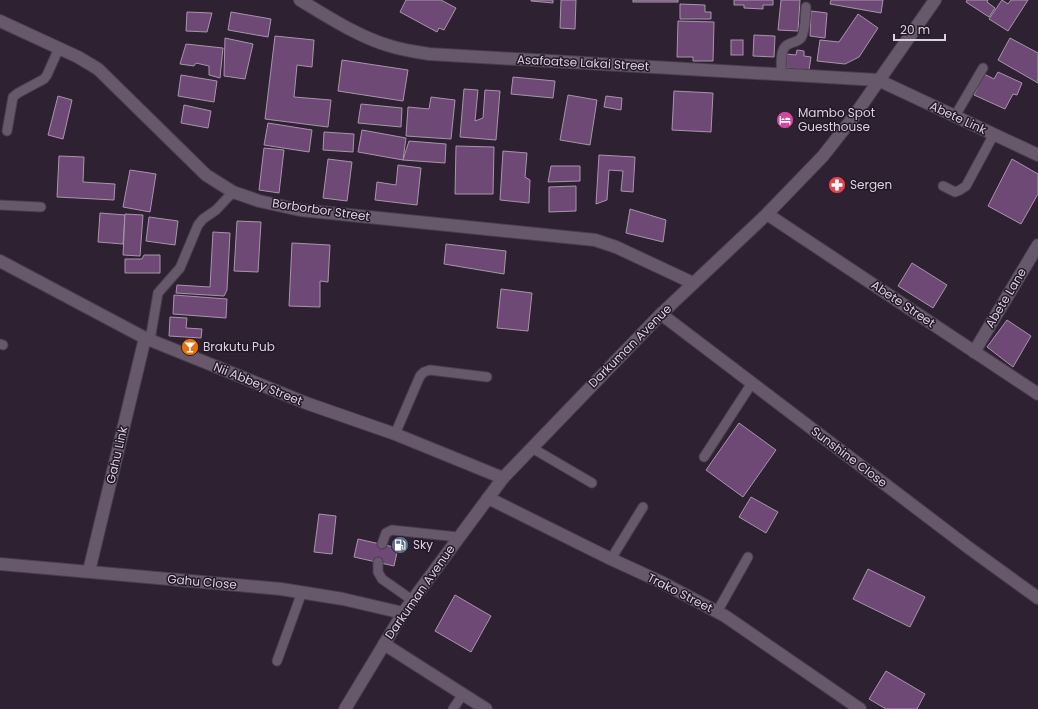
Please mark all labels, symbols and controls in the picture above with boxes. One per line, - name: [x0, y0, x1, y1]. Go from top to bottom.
- scale bar: [894, 16, 945, 42]
- text: 20 m: [900, 21, 930, 38]
- street label: Asafoatse Lakai Street: [516, 51, 650, 74]
- street label: Abete Link: [927, 97, 990, 138]
- place label: Mambo Spot Guesthouse: [798, 104, 875, 135]
- hotel icon: Mambo Spot Guesthouse: [775, 110, 795, 130]
- pharmacy icon: Sergen: [827, 175, 847, 195]
- place label: Sergen: [850, 176, 892, 193]
- street label: Borborbor Street: [271, 194, 371, 225]
- street label: Abete Lane: [981, 265, 1030, 331]
- street label: Abete Street: [868, 276, 939, 331]
- street label: Darkuman Avenue: [584, 300, 675, 391]
- bar icon: Brakutu Pub: [180, 337, 200, 357]
- place label: Brakutu Pub: [203, 338, 275, 355]
- street label: Nii Abbey Street: [211, 358, 305, 409]
- street label: Sunshine Close: [808, 422, 891, 491]
- street label: Gahu Link: [102, 424, 132, 485]
- fuel station icon: Sky: [390, 535, 410, 555]
- place label: Sky: [413, 536, 433, 553]
- street label: Darkuman Avenue: [381, 541, 458, 642]
- street label: Trako Street: [645, 569, 716, 616]
- street label: Gahu Close: [167, 570, 237, 593]

